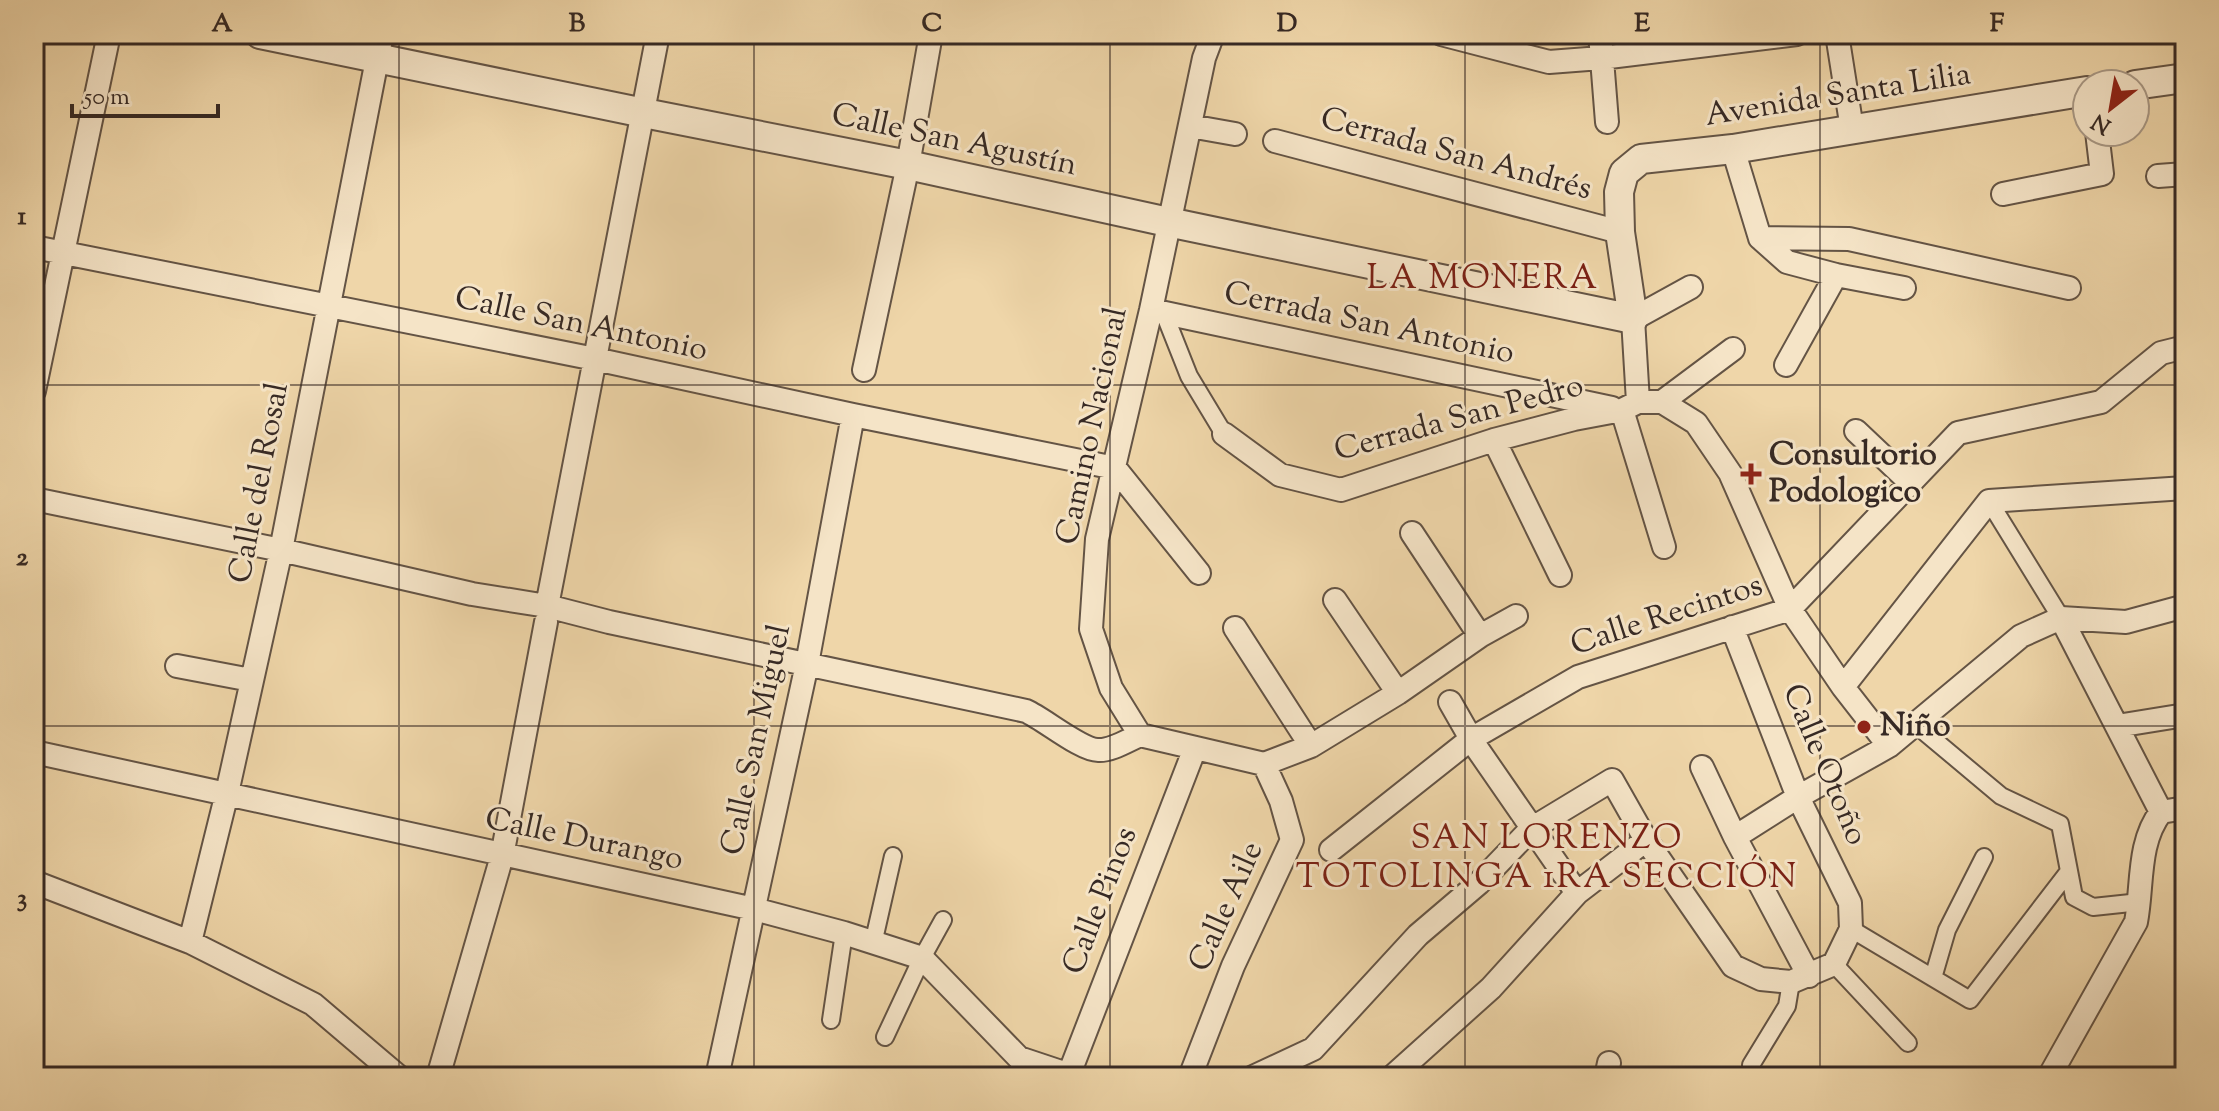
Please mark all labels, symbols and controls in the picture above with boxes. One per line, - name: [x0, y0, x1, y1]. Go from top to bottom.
- text: A: [211, 6, 233, 43]
- text: B: [569, 6, 586, 43]
- text: C: [922, 6, 942, 43]
- text: D: [1277, 6, 1297, 43]
- text: E: [1634, 6, 1650, 43]
- text: F: [1990, 6, 2005, 43]
- street label: Avenida Santa Lilia: [1702, 52, 1974, 140]
- scale bar: [72, 68, 218, 118]
- north arrow: [2071, 68, 2151, 148]
- text: 50 m: [82, 81, 130, 115]
- street label: Calle San Agustín: [827, 93, 1081, 189]
- street label: Cerrada San Andrés: [1315, 97, 1597, 213]
- text: N: [2086, 104, 2118, 141]
- text: 1: [18, 199, 27, 236]
- district label: LA MONERA: [1367, 255, 1599, 304]
- street label: Cerrada San Antonio: [1220, 271, 1518, 377]
- street label: Calle San Antonio: [450, 276, 712, 374]
- street label: Camino Nacional: [1045, 303, 1141, 549]
- street label: Cerrada San Pedro: [1329, 364, 1589, 474]
- street label: Calle del Rosal: [218, 379, 302, 587]
- place label: Consultorio Podologico: [1769, 433, 1937, 516]
- marker: Consultorio Podologico: [1740, 463, 1762, 485]
- text: 2: [16, 540, 29, 577]
- street label: Calle Recintos: [1565, 563, 1769, 669]
- street label: Calle San Miguel: [710, 620, 804, 860]
- street label: Calle Otoño: [1769, 677, 1879, 853]
- place label: Niño: [1880, 704, 1951, 750]
- marker: Niño: [1855, 718, 1873, 736]
- street label: Calle Durango: [481, 797, 687, 883]
- district label: SAN LORENZO TOTOLINGA 1RA SECCIÓN: [1296, 815, 1798, 903]
- street label: Calle Pinos: [1052, 821, 1150, 981]
- street label: Calle Aile: [1178, 835, 1276, 979]
- text: 3: [17, 881, 27, 918]

